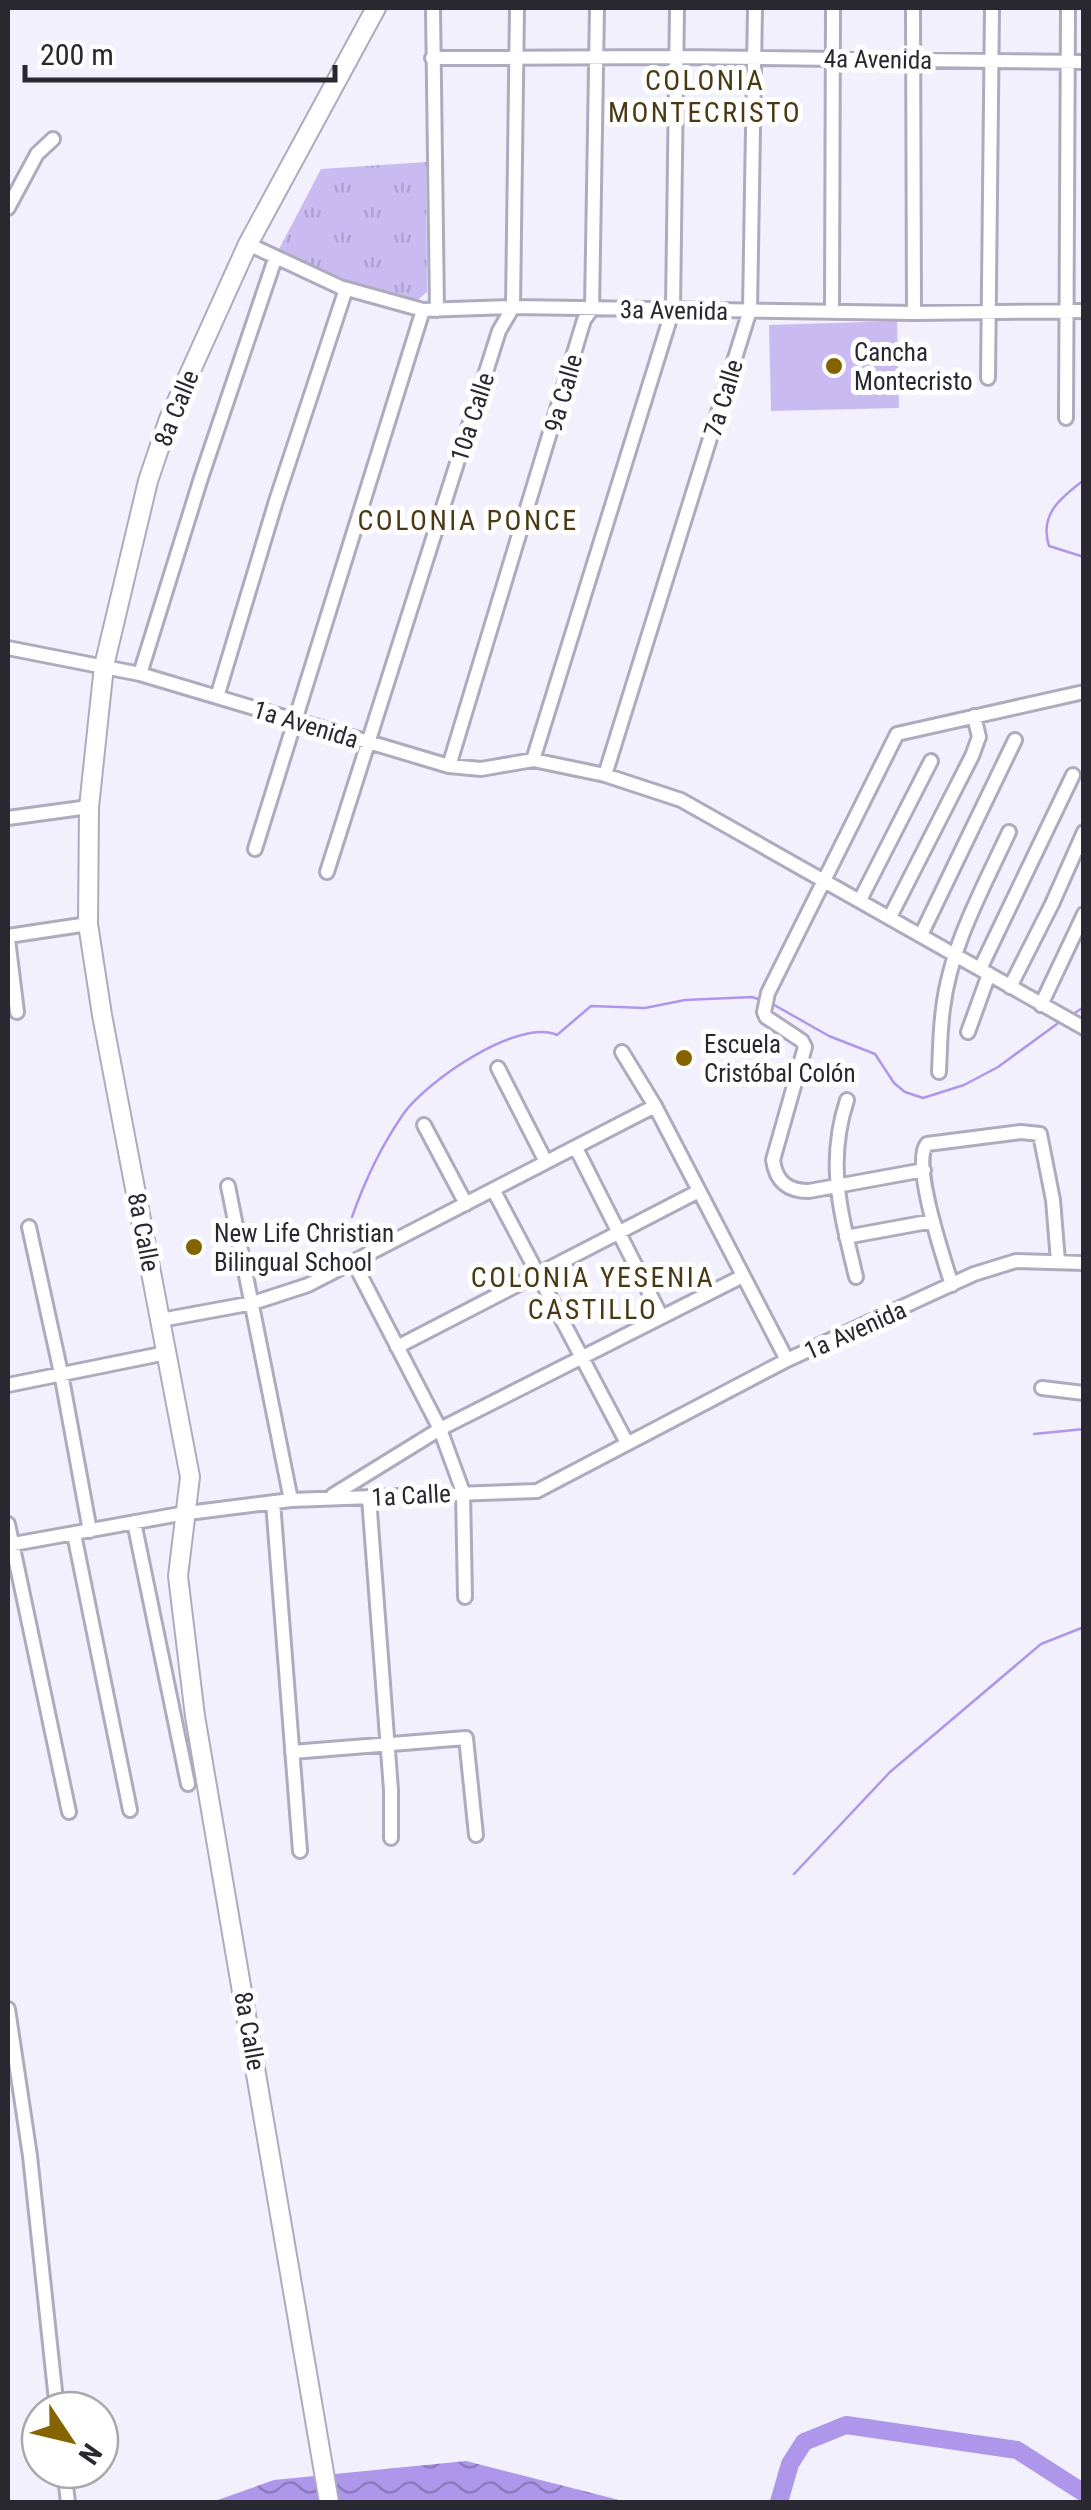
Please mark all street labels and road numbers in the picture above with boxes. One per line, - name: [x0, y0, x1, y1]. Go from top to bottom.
- street label: 4a Avenida: [824, 44, 932, 75]
- street label: 3a Avenida: [620, 295, 728, 326]
- street label: 9a Calle: [539, 351, 588, 435]
- street label: 7a Calle: [698, 356, 749, 440]
- street label: 8a Calle: [148, 366, 205, 450]
- street label: 10a Calle: [445, 369, 500, 465]
- street label: 1a Avenida: [250, 695, 362, 754]
- street label: 8a Calle: [122, 1190, 165, 1274]
- street label: 1a Avenida: [800, 1295, 911, 1366]
- street label: 1a Calle: [371, 1479, 451, 1512]
- street label: 8a Calle: [228, 1989, 271, 2073]

